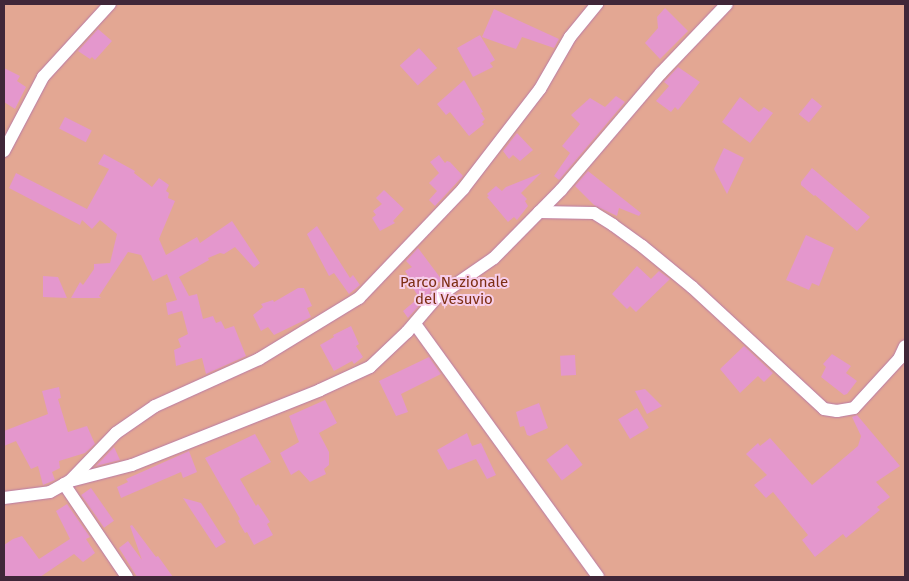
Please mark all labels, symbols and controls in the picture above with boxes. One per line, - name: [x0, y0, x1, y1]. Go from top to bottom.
- park label: Parco Nazionale del Vesuvio: [400, 273, 508, 308]

